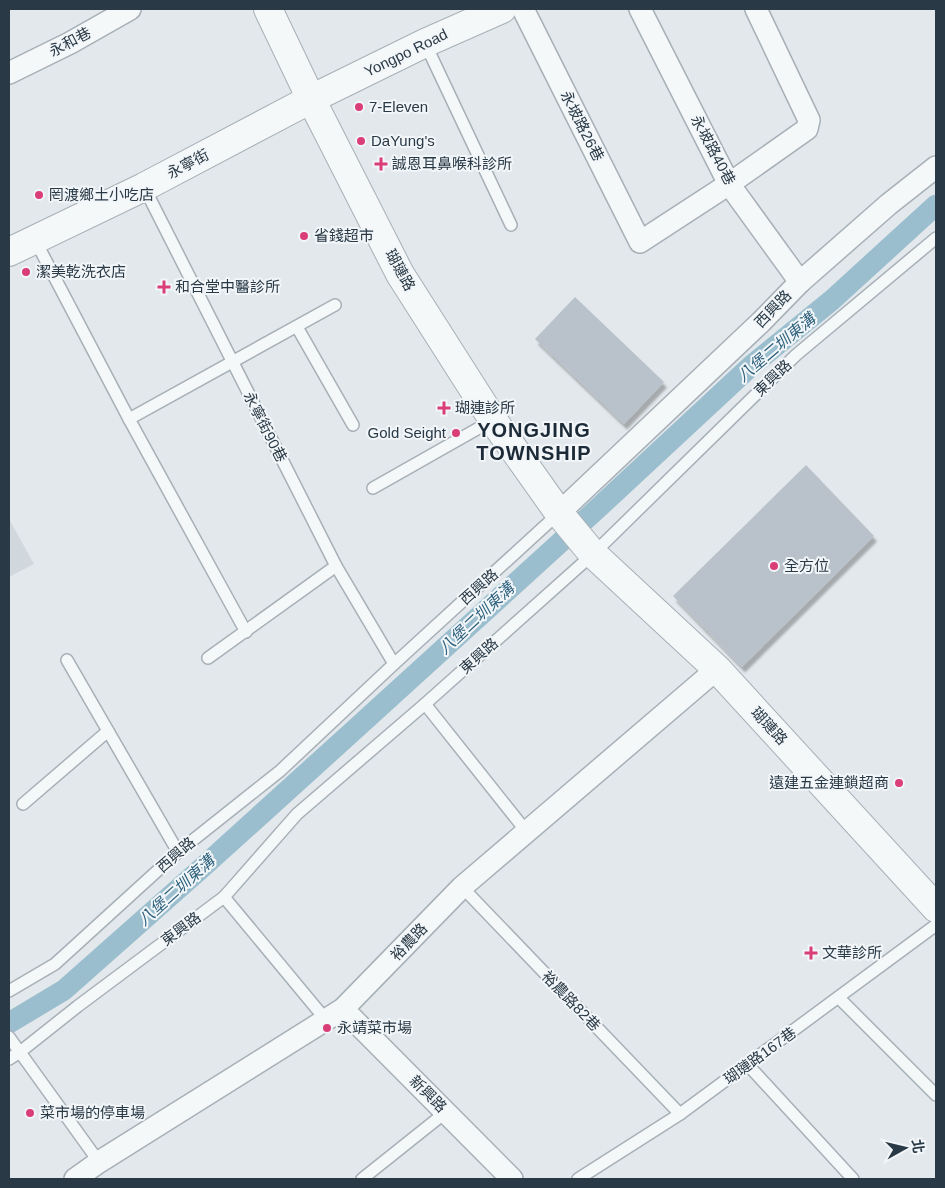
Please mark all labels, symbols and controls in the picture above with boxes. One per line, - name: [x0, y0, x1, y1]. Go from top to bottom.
- street label: 永和巷: [46, 23, 94, 60]
- street label: Yongpo Road: [361, 25, 450, 80]
- street label: 永坡路26巷: [557, 88, 607, 164]
- place label: 7-Eleven: [369, 98, 428, 115]
- marker: 7-Eleven: [353, 101, 365, 113]
- street label: 永坡路40巷: [688, 112, 739, 188]
- place label: DaYung's: [371, 132, 435, 149]
- marker: DaYung's: [355, 135, 367, 147]
- street label: 永寧街: [164, 145, 212, 182]
- place label: 誠恩耳鼻喉科診所: [392, 155, 512, 172]
- marker: 誠恩耳鼻喉科診所: [374, 157, 388, 171]
- place label: 罔渡鄉土小吃店: [49, 186, 154, 203]
- marker: 罔渡鄉土小吃店: [33, 189, 45, 201]
- place label: 省錢超市: [314, 227, 374, 244]
- marker: 省錢超市: [298, 230, 310, 242]
- street label: 瑚璉路: [382, 246, 419, 294]
- place label: 潔美乾洗衣店: [36, 263, 126, 280]
- marker: 潔美乾洗衣店: [20, 266, 32, 278]
- place label: 和合堂中醫診所: [175, 278, 280, 295]
- marker: 和合堂中醫診所: [157, 280, 171, 294]
- street label: 西興路: [751, 287, 794, 331]
- water label: 八堡二圳東溝: [734, 309, 820, 385]
- street label: 東興路: [751, 356, 795, 399]
- street label: 永寧街90巷: [240, 389, 290, 465]
- place label: 瑚連診所: [455, 399, 515, 416]
- marker: 瑚連診所: [437, 401, 451, 415]
- district label: YONGJING TOWNSHIP: [476, 419, 592, 464]
- place label: Gold Seight: [368, 424, 447, 441]
- marker: Gold Seight: [450, 427, 462, 439]
- place label: 全方位: [784, 557, 829, 574]
- marker: 全方位: [768, 560, 780, 572]
- street label: 西興路: [456, 565, 501, 608]
- water label: 八堡二圳東溝: [435, 578, 519, 657]
- street label: 東興路: [456, 634, 501, 677]
- street label: 瑚璉路: [748, 703, 791, 748]
- place label: 遠建五金連鎖超商: [769, 774, 889, 791]
- marker: 遠建五金連鎖超商: [893, 777, 905, 789]
- street label: 西興路: [153, 833, 198, 876]
- water label: 八堡二圳東溝: [135, 851, 219, 929]
- street label: 東興路: [158, 908, 204, 949]
- street label: 裕農路: [387, 920, 430, 964]
- place label: 文華診所: [822, 944, 882, 961]
- marker: 文華診所: [804, 946, 818, 960]
- street label: 裕農路82巷: [539, 967, 604, 1034]
- place label: 永靖菜市場: [337, 1019, 412, 1036]
- marker: 永靖菜市場: [321, 1022, 333, 1034]
- street label: 瑚璉路167巷: [720, 1024, 799, 1087]
- street label: 新興路: [406, 1072, 450, 1116]
- place label: 菜市場的停車場: [40, 1104, 145, 1121]
- marker: 菜市場的停車場: [24, 1107, 36, 1119]
- north arrow: [880, 1123, 930, 1173]
- text: 北: [909, 1138, 927, 1154]

